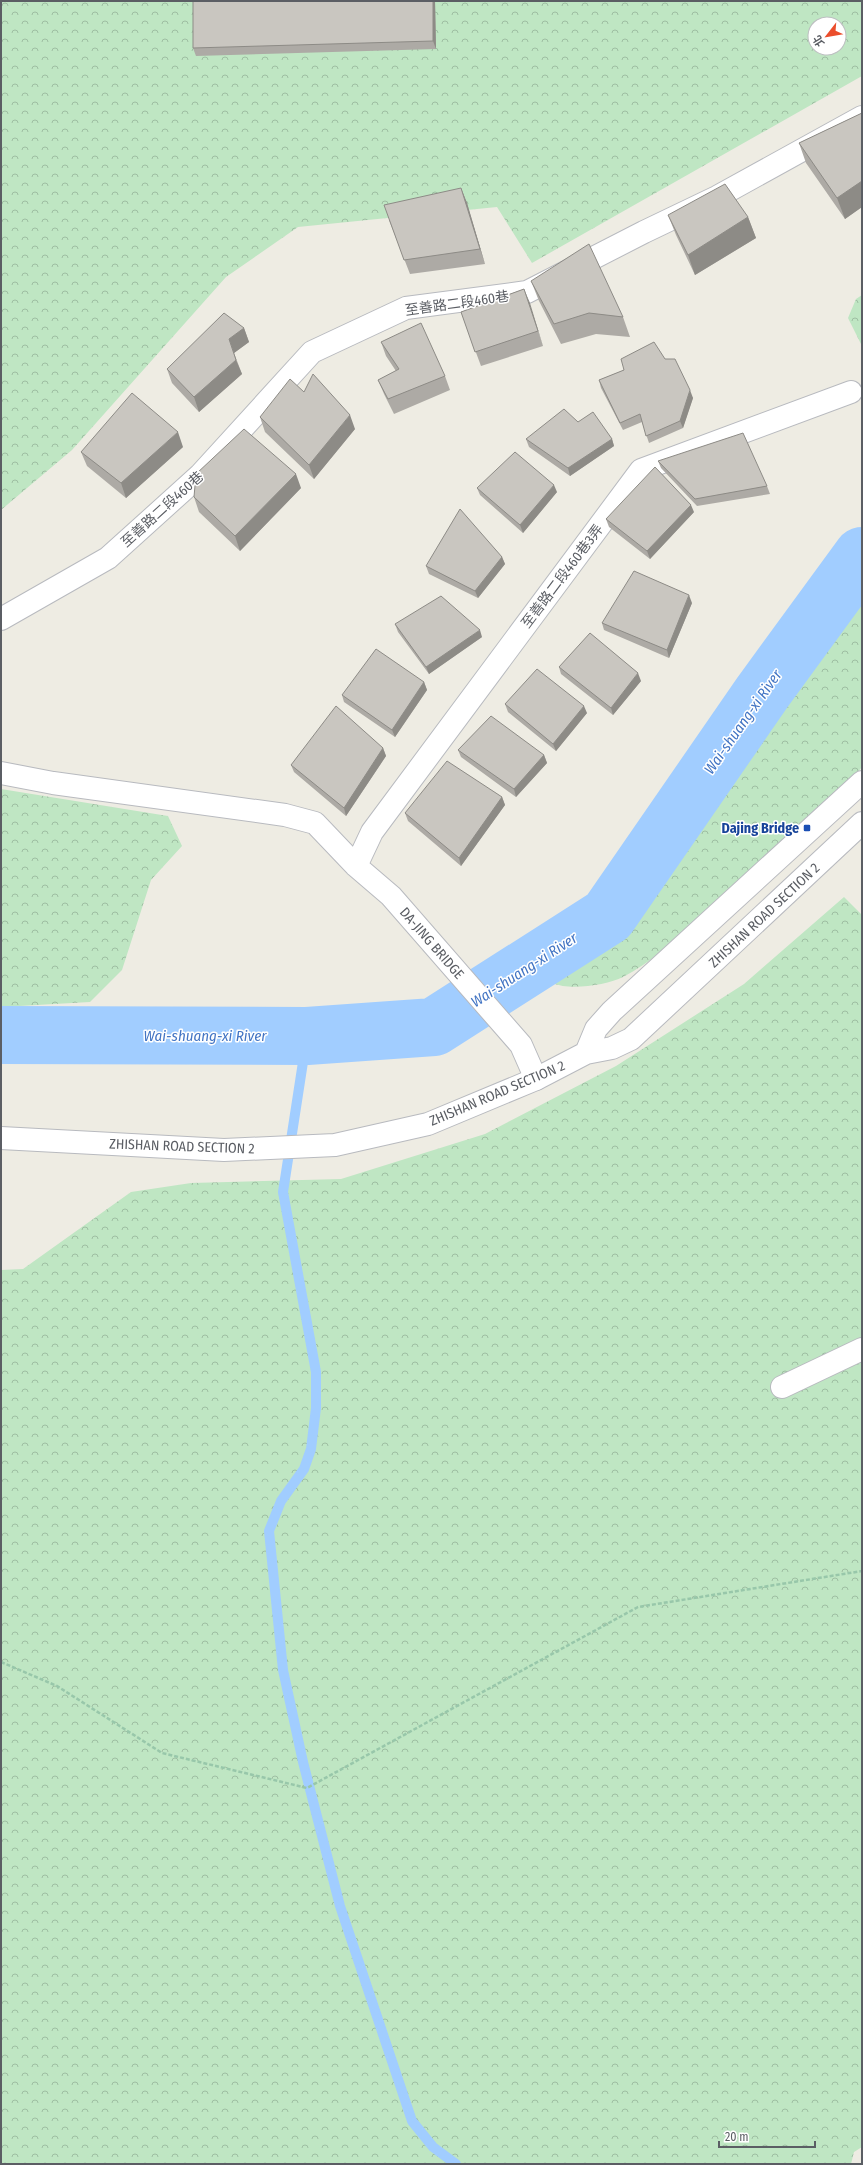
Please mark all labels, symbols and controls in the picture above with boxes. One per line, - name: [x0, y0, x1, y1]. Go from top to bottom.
- north arrow: [807, 16, 847, 56]
- text: 北: [810, 33, 827, 49]
- street label: 至善路二段460巷: [404, 288, 510, 319]
- street label: 至善路二段460巷: [118, 468, 207, 551]
- street label: 至善路二段460巷3弄: [518, 521, 607, 631]
- water label: Wai-shuang-xi River: [700, 666, 786, 778]
- place label: Dajing Bridge: [722, 820, 799, 837]
- marker: Dajing Bridge: [802, 823, 812, 833]
- street label: ZHISHAN ROAD SECTION 2: [705, 860, 823, 971]
- street label: DA-JING BRIDGE: [396, 904, 468, 983]
- water label: Wai-shuang-xi River: [468, 929, 581, 1011]
- water label: Wai-shuang-xi River: [144, 1027, 267, 1045]
- street label: ZHISHAN ROAD SECTION 2: [427, 1057, 567, 1130]
- street label: ZHISHAN ROAD SECTION 2: [109, 1135, 255, 1158]
- scale bar: [719, 2123, 815, 2149]
- text: 20 m: [725, 2130, 749, 2144]

